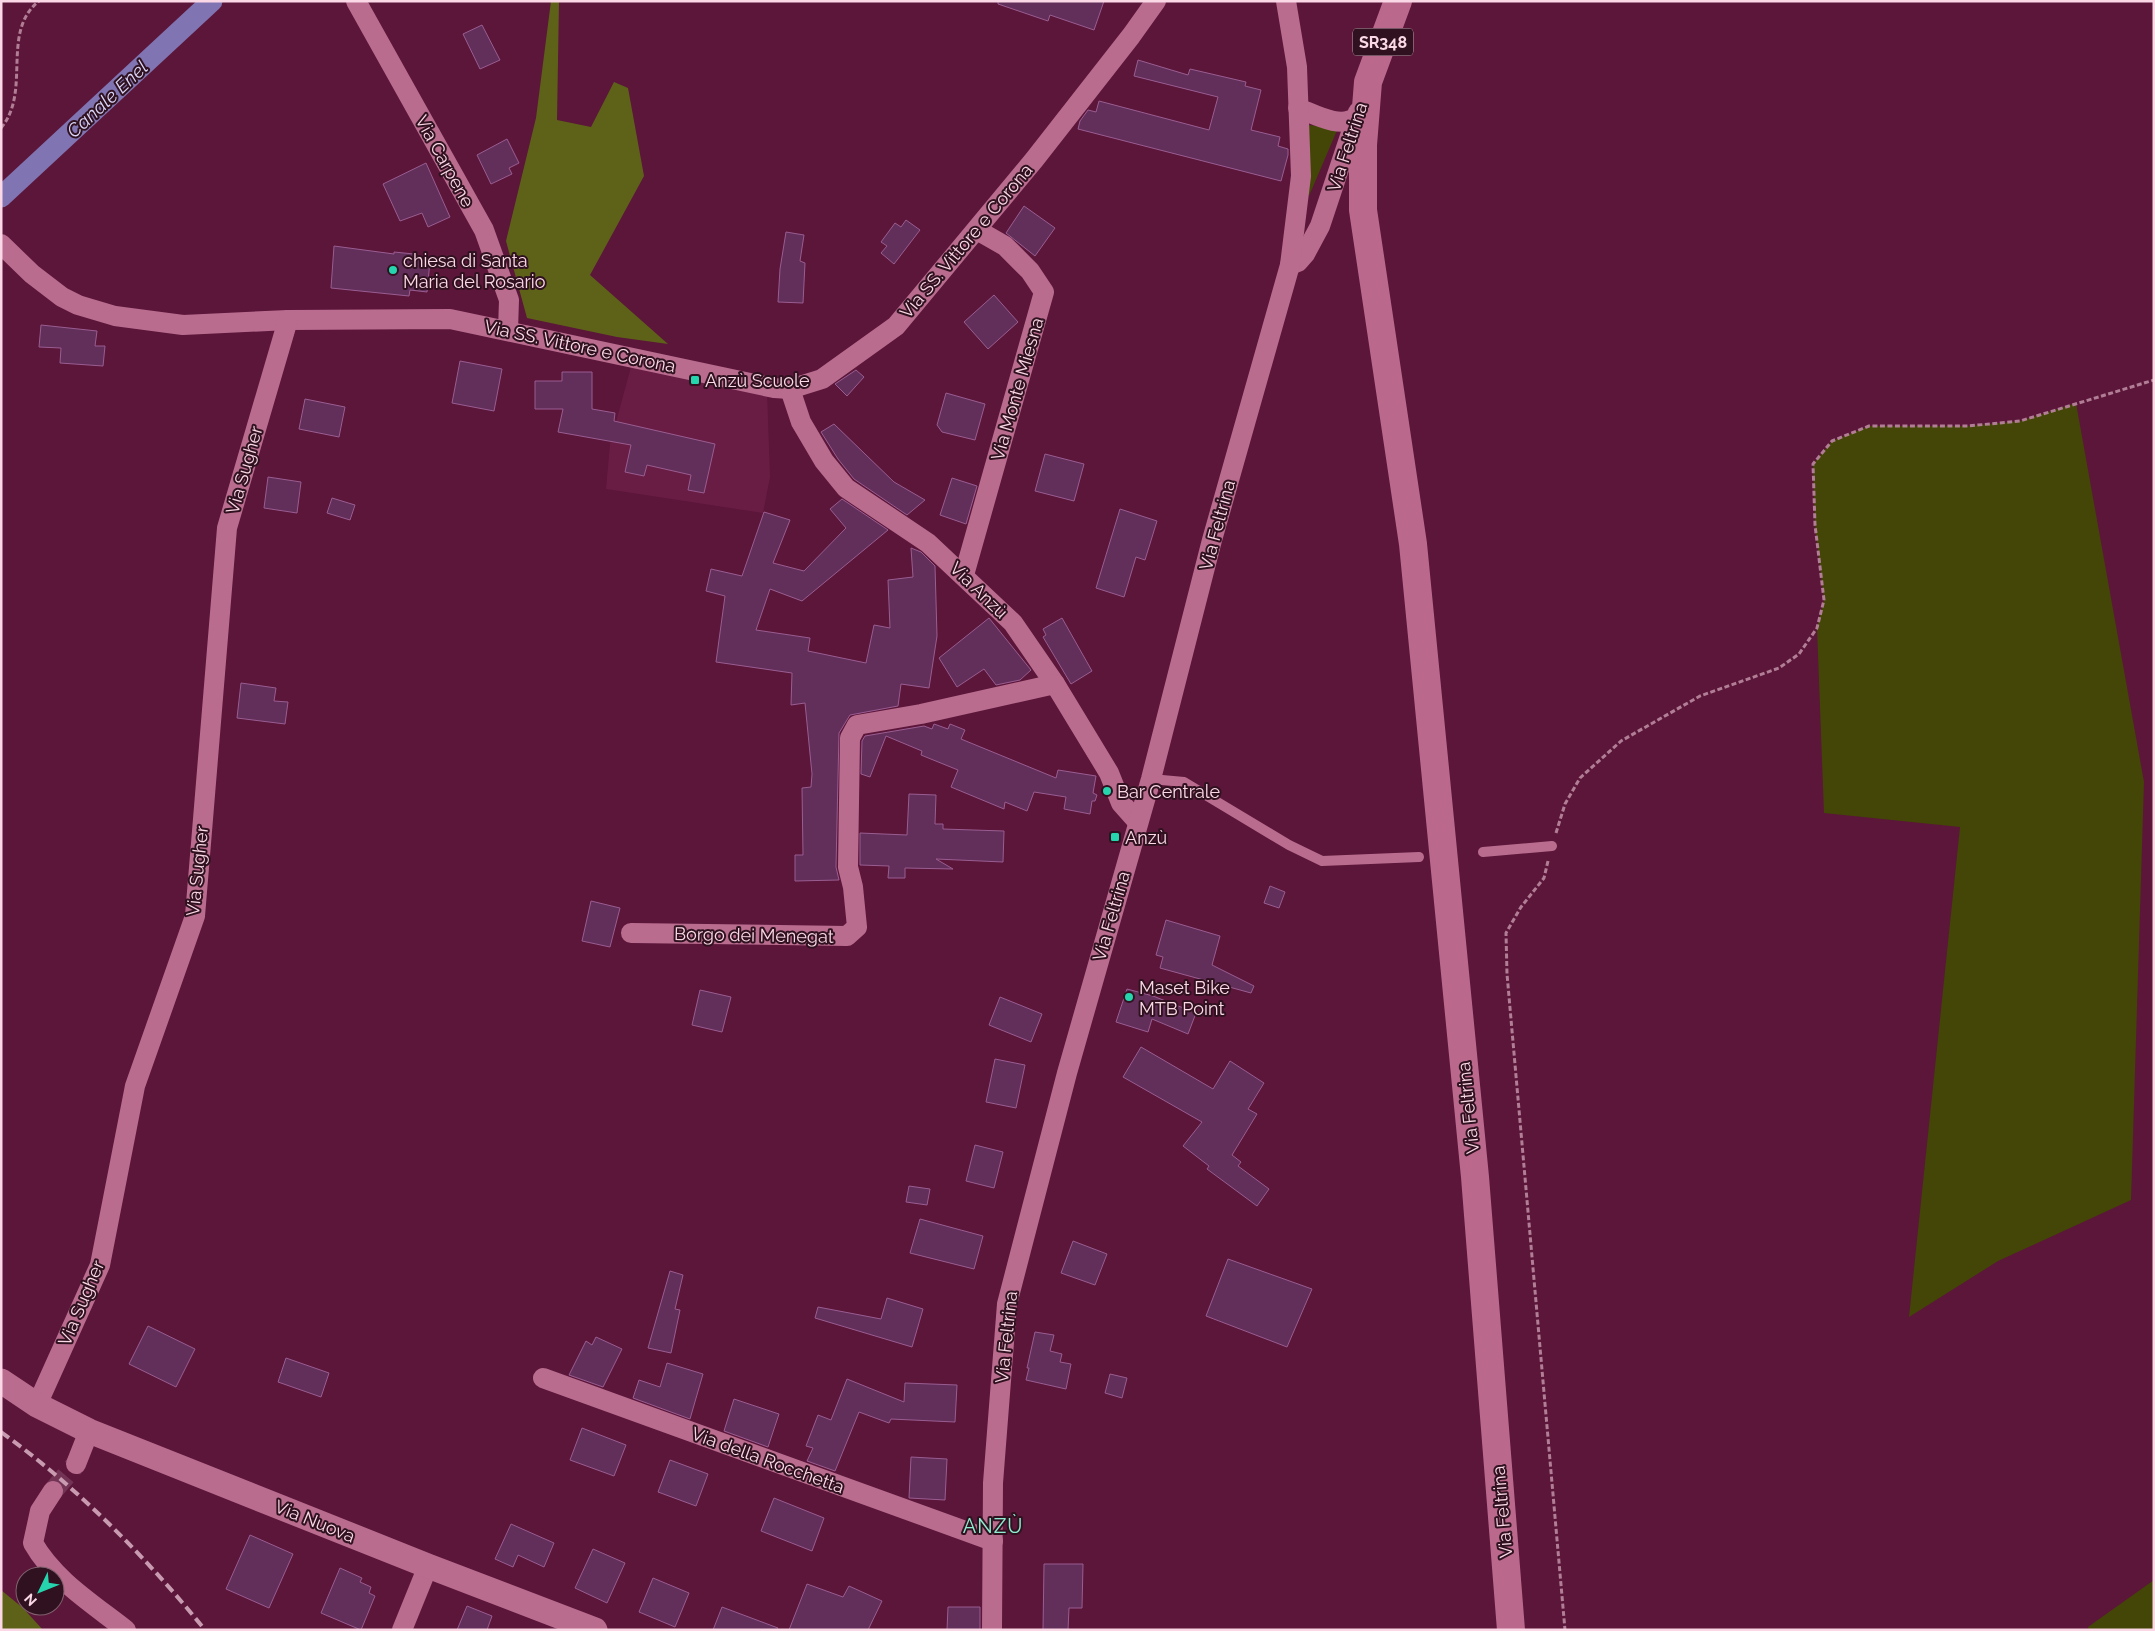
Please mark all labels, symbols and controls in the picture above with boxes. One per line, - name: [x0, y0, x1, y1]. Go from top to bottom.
- road number: SR348: [1353, 28, 1413, 56]
- water label: Canale Enel: [62, 56, 152, 142]
- street label: Via Feltrina: [1323, 100, 1371, 194]
- street label: Via Carpene: [411, 111, 479, 211]
- street label: Via SS. Vittore e Corona: [895, 160, 1037, 322]
- place label: chiesa di Santa Maria del Rosario: [403, 250, 546, 292]
- marker: chiesa di Santa Maria del Rosario: [387, 264, 399, 276]
- street label: Via SS. Vittore e Corona: [482, 315, 678, 377]
- street label: Via Monte Miesna: [987, 315, 1047, 463]
- place label: Anzù Scuole: [705, 370, 810, 391]
- marker: Anzù Scuole: [689, 374, 701, 386]
- street label: Via Sugher: [221, 423, 267, 516]
- street label: Via Feltrina: [1195, 478, 1239, 572]
- street label: Via Anzù: [946, 557, 1012, 623]
- place label: Bar Centrale: [1117, 781, 1221, 802]
- marker: Bar Centrale: [1101, 785, 1113, 797]
- street label: Via Sugher: [182, 824, 212, 917]
- place label: Anzù: [1125, 827, 1167, 848]
- marker: Anzù: [1109, 831, 1121, 843]
- street label: Via Feltrina: [1088, 869, 1134, 963]
- street label: Borgo dei Menegat: [674, 923, 834, 947]
- place label: Maset Bike MTB Point: [1139, 977, 1230, 1019]
- marker: Maset Bike MTB Point: [1123, 991, 1135, 1003]
- street label: Via Feltrina: [1453, 1061, 1483, 1155]
- street label: Via Sugher: [54, 1257, 109, 1349]
- street label: Via Feltrina: [991, 1290, 1021, 1384]
- street label: Via della Rocchetta: [689, 1423, 847, 1497]
- street label: Via Feltrina: [1488, 1465, 1516, 1559]
- street label: Via Nuova: [272, 1495, 358, 1547]
- district label: ANZÙ: [963, 1514, 1023, 1538]
- north arrow: [15, 1566, 65, 1616]
- text: N: [21, 1591, 40, 1609]

